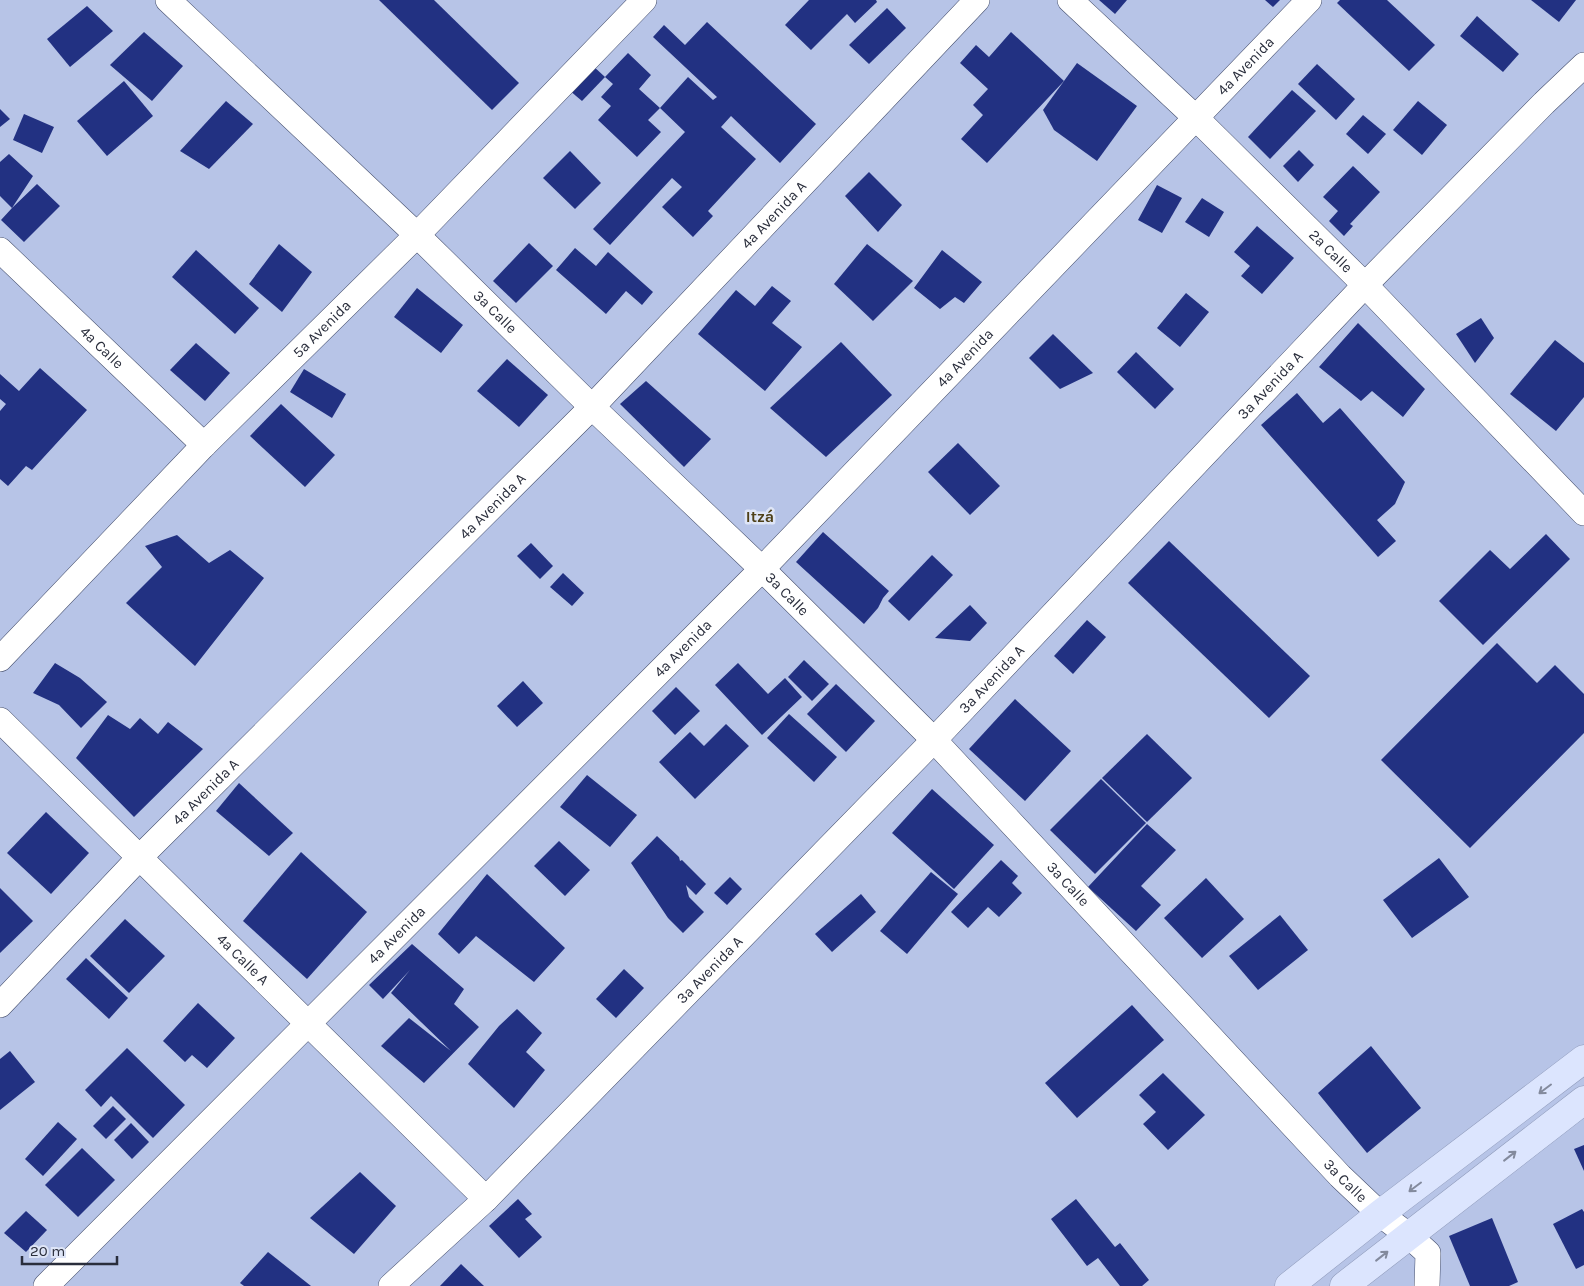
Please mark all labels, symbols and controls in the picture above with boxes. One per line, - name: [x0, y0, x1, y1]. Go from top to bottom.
- street label: 4a Avenida: [1213, 33, 1278, 99]
- street label: 4a Avenida A: [737, 177, 810, 253]
- street label: 2a Calle: [1305, 226, 1356, 277]
- street label: 3a Calle: [470, 286, 521, 337]
- street label: 5a Avenida: [289, 296, 355, 361]
- street label: 4a Calle: [76, 322, 128, 373]
- street label: 4a Avenida: [933, 325, 997, 391]
- street label: 3a Avenida A: [1234, 347, 1307, 423]
- street label: 4a Avenida A: [455, 469, 530, 543]
- district label: Itzá: [746, 507, 774, 526]
- street label: 3a Calle: [762, 568, 813, 619]
- street label: 4a Avenida: [650, 616, 715, 681]
- street label: 3a Avenida A: [955, 641, 1028, 717]
- street label: 4a Avenida A: [168, 755, 243, 829]
- street label: 3a Calle: [1043, 858, 1093, 910]
- street label: 4a Avenida: [364, 902, 429, 968]
- street label: 4a Calle A: [213, 930, 273, 989]
- street label: 3a Avenida A: [673, 932, 747, 1007]
- one-way arrow: [1539, 1083, 1552, 1094]
- one-way arrow: [1504, 1151, 1517, 1162]
- street label: 3a Calle: [1320, 1155, 1371, 1206]
- one-way arrow: [1409, 1181, 1422, 1192]
- scale bar: [22, 1234, 118, 1266]
- text: 20 m: [30, 1242, 65, 1260]
- one-way arrow: [1375, 1250, 1388, 1261]

